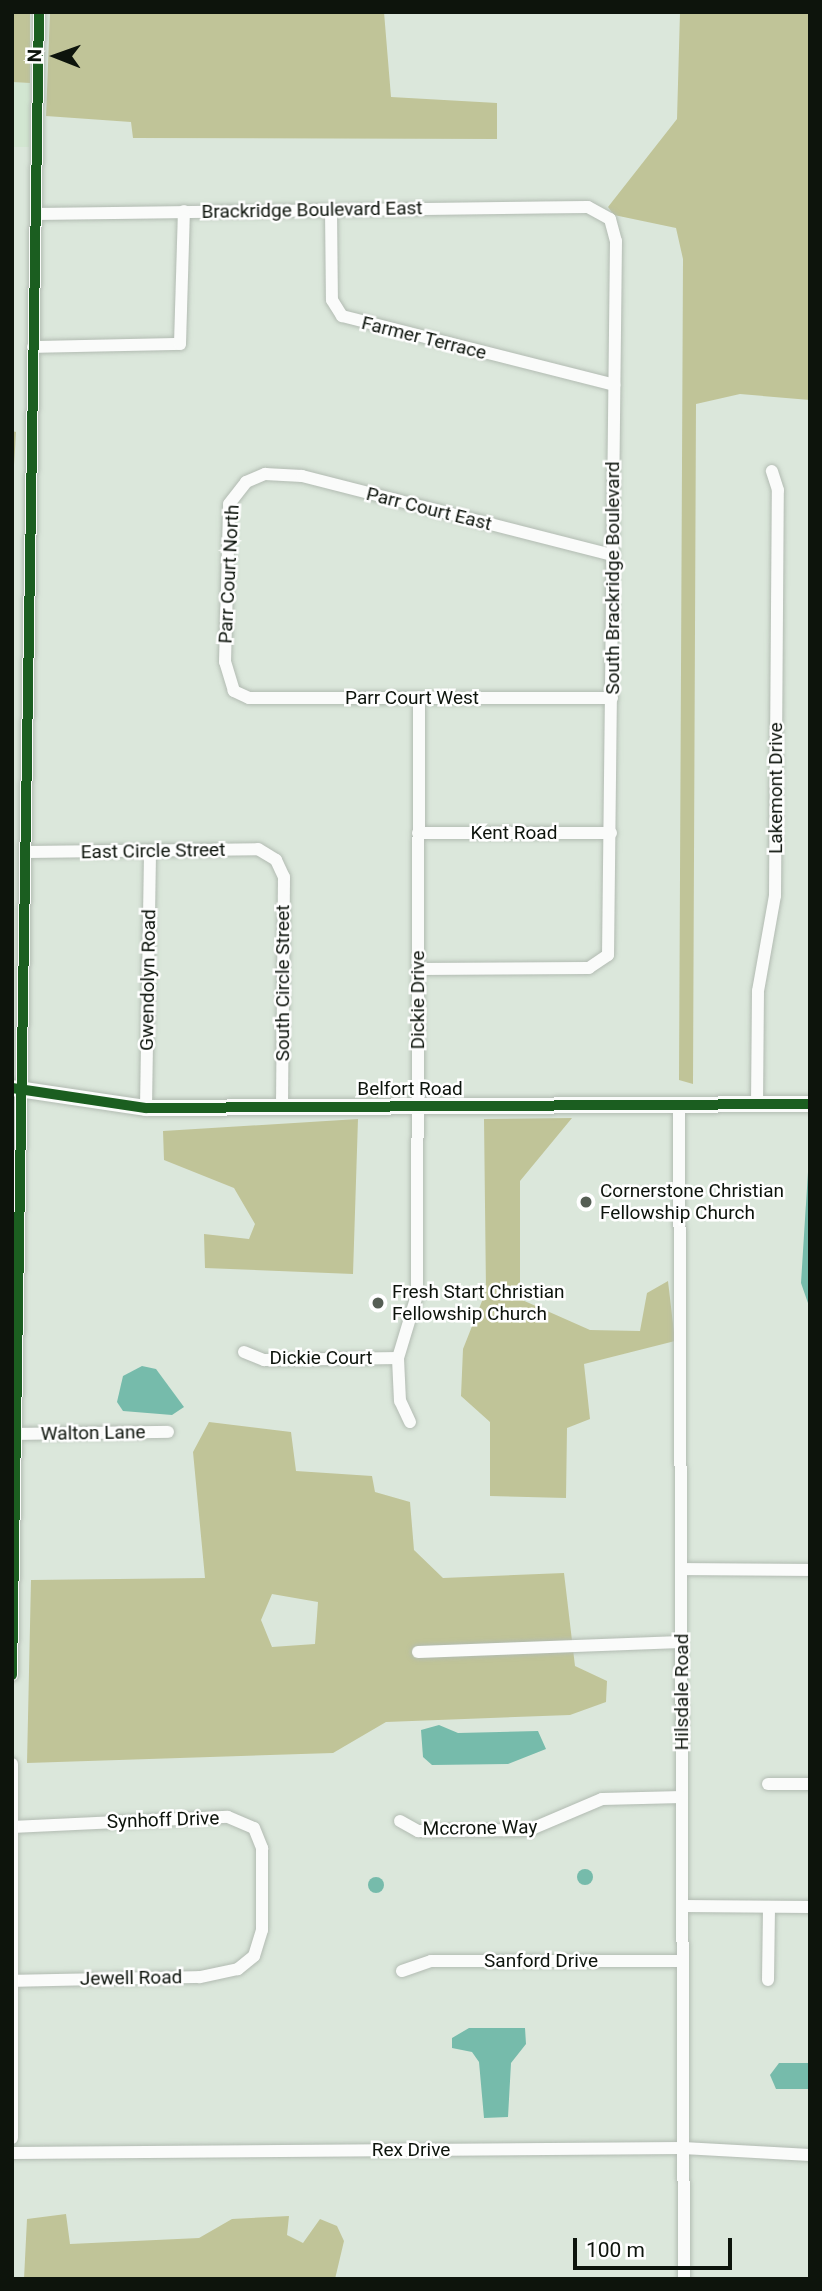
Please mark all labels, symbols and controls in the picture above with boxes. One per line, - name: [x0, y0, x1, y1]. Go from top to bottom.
- north arrow: [21, 21, 91, 91]
- text: N: [23, 49, 46, 63]
- street label: Brackridge Boulevard East: [201, 197, 423, 223]
- street label: Farmer Terrace: [359, 311, 489, 365]
- street label: South Brackridge Boulevard: [602, 461, 624, 695]
- street label: Parr Court East: [364, 482, 494, 536]
- street label: Parr Court North: [214, 504, 244, 644]
- street label: Parr Court West: [345, 687, 479, 709]
- street label: Lakemont Drive: [765, 722, 787, 854]
- street label: Kent Road: [471, 822, 557, 844]
- street label: East Circle Street: [81, 838, 225, 864]
- street label: South Circle Street: [272, 905, 294, 1061]
- street label: Gwendolyn Road: [135, 909, 161, 1051]
- street label: Dickie Drive: [407, 951, 429, 1049]
- street label: Belfort Road: [357, 1078, 463, 1100]
- place label: Cornerstone Christian Fellowship Church: [600, 1180, 784, 1224]
- marker: Cornerstone Christian Fellowship Church: [578, 1194, 594, 1210]
- place label: Fresh Start Christian Fellowship Church: [392, 1281, 565, 1325]
- marker: Fresh Start Christian Fellowship Church: [370, 1295, 386, 1311]
- street label: Dickie Court: [270, 1347, 372, 1369]
- street label: Walton Lane: [40, 1421, 146, 1445]
- street label: Hilsdale Road: [671, 1634, 693, 1750]
- street label: Synhoff Drive: [106, 1807, 220, 1833]
- street label: Mccrone Way: [423, 1816, 537, 1840]
- street label: Sanford Drive: [484, 1950, 598, 1972]
- street label: Jewell Road: [80, 1966, 182, 1990]
- street label: Rex Drive: [372, 2139, 450, 2161]
- scale bar: [577, 2224, 736, 2268]
- text: 100 m: [586, 2238, 645, 2262]

